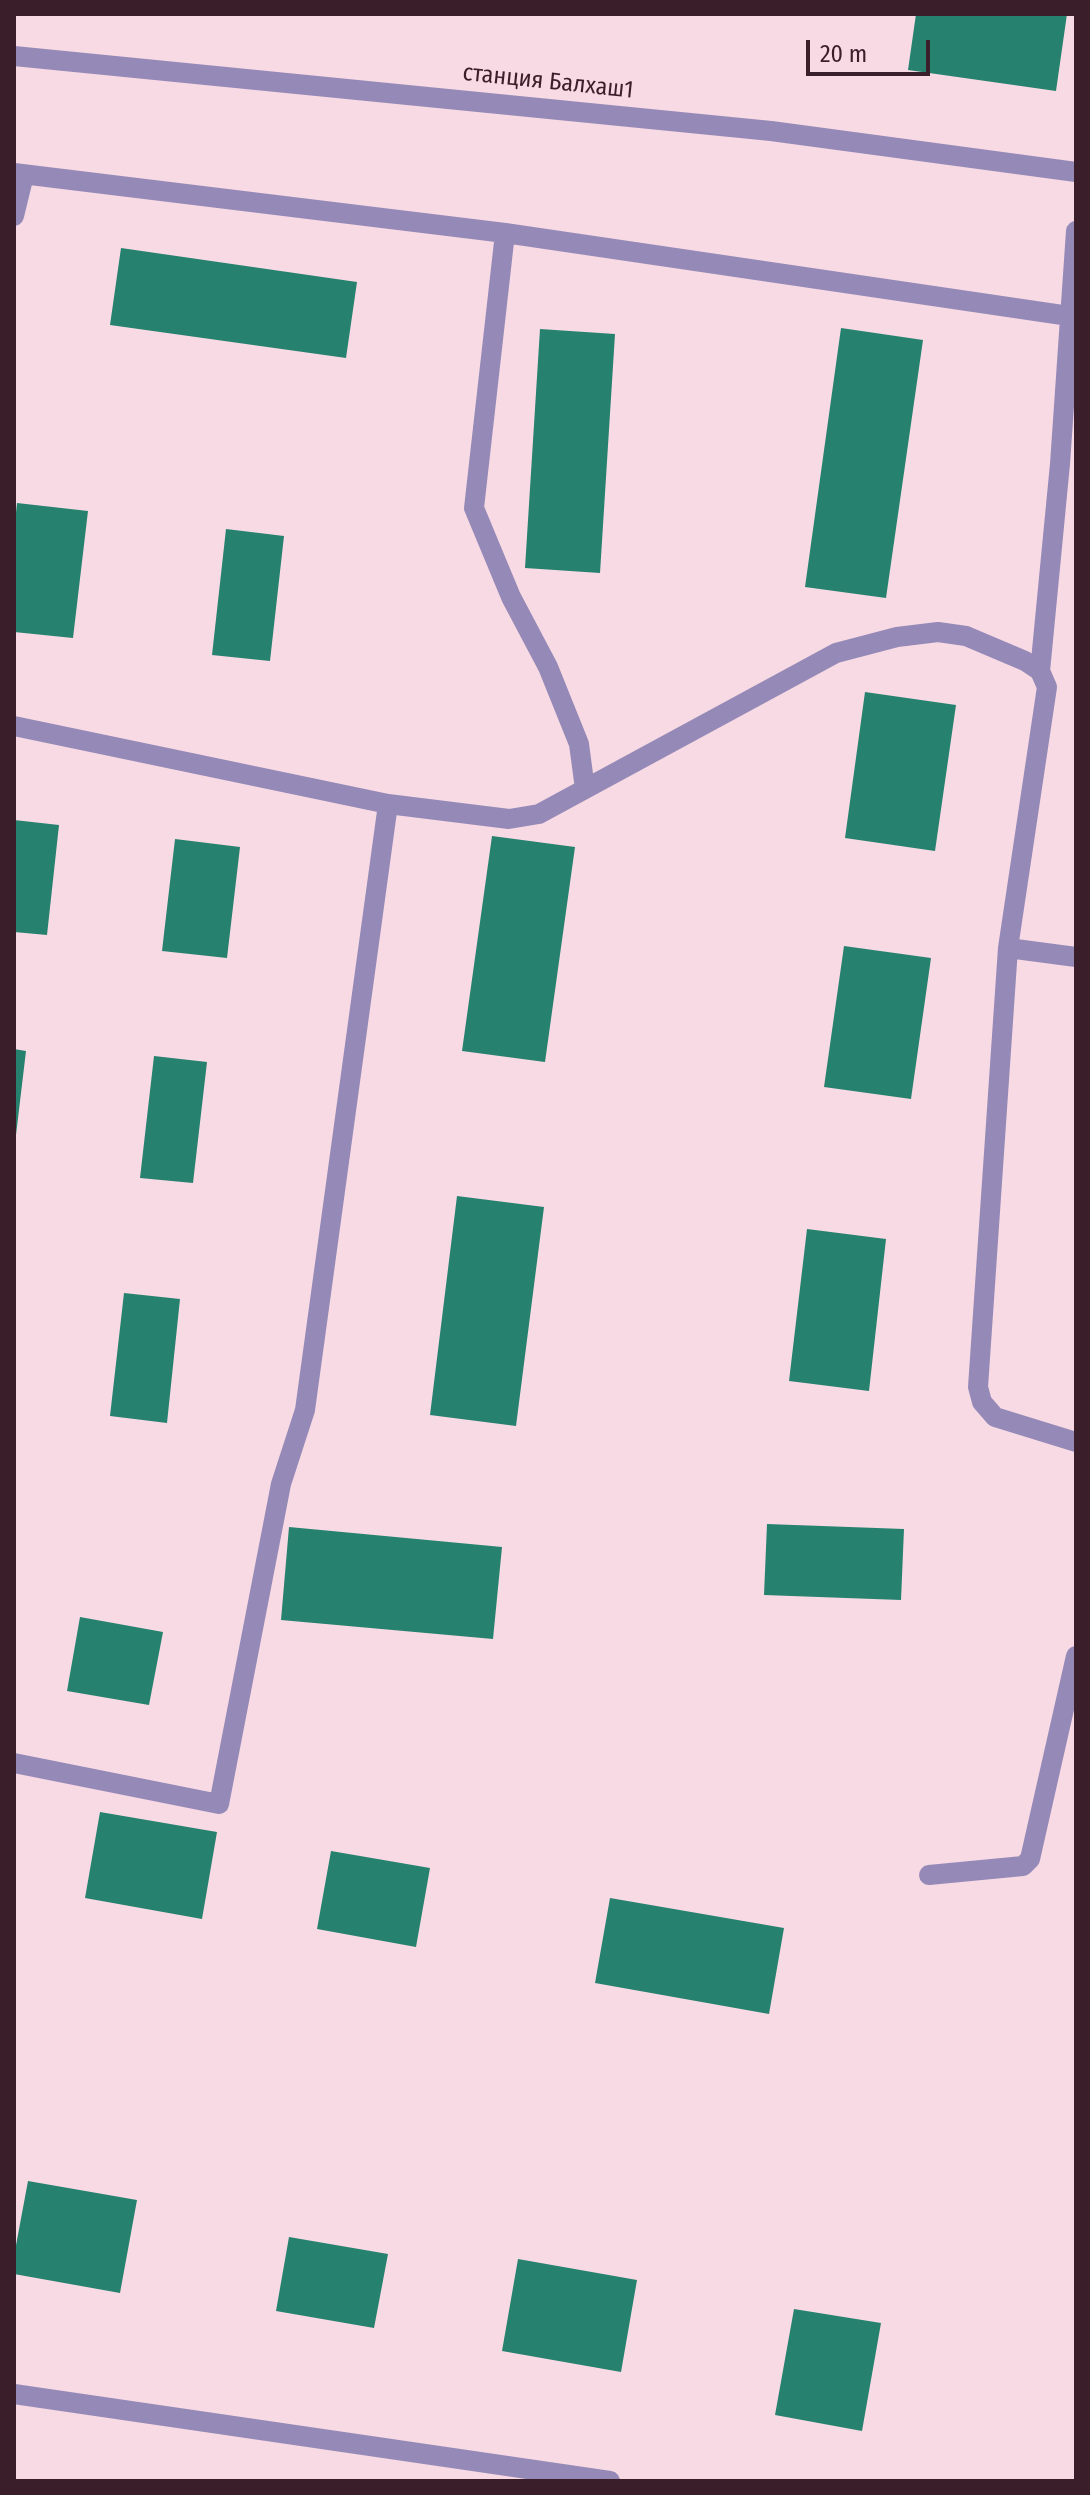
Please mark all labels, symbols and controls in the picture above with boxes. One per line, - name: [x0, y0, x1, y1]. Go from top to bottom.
- scale bar: [810, 24, 934, 74]
- text: 20 m: [820, 40, 867, 68]
- street label: станция Балхаш1: [461, 59, 635, 105]

